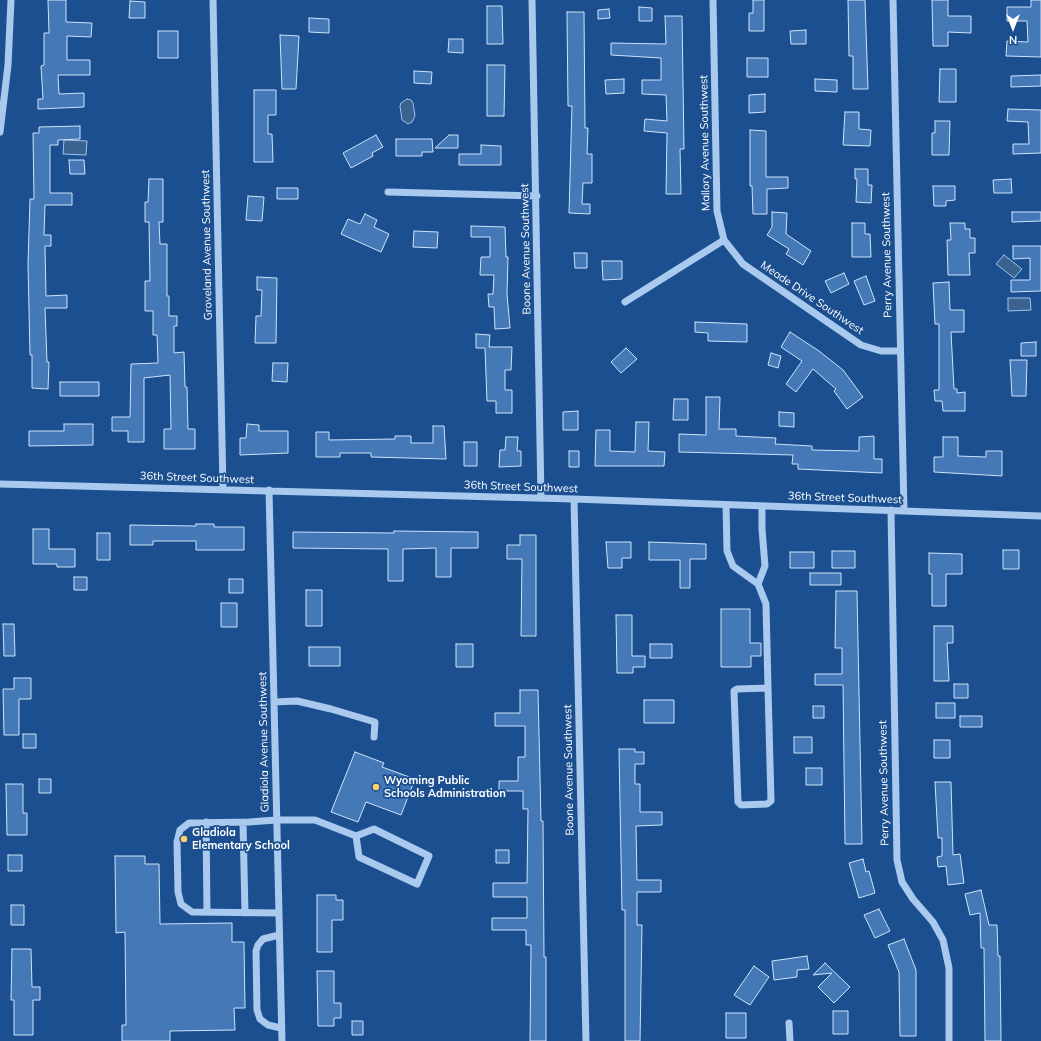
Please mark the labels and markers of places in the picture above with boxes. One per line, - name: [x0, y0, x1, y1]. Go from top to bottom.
- place label: Wyoming Public Schools Administration: [384, 774, 506, 800]
- marker: Wyoming Public Schools Administration: [371, 782, 381, 792]
- place label: Gladiola Elementary School: [192, 826, 290, 852]
- marker: Gladiola Elementary School: [179, 834, 189, 844]

